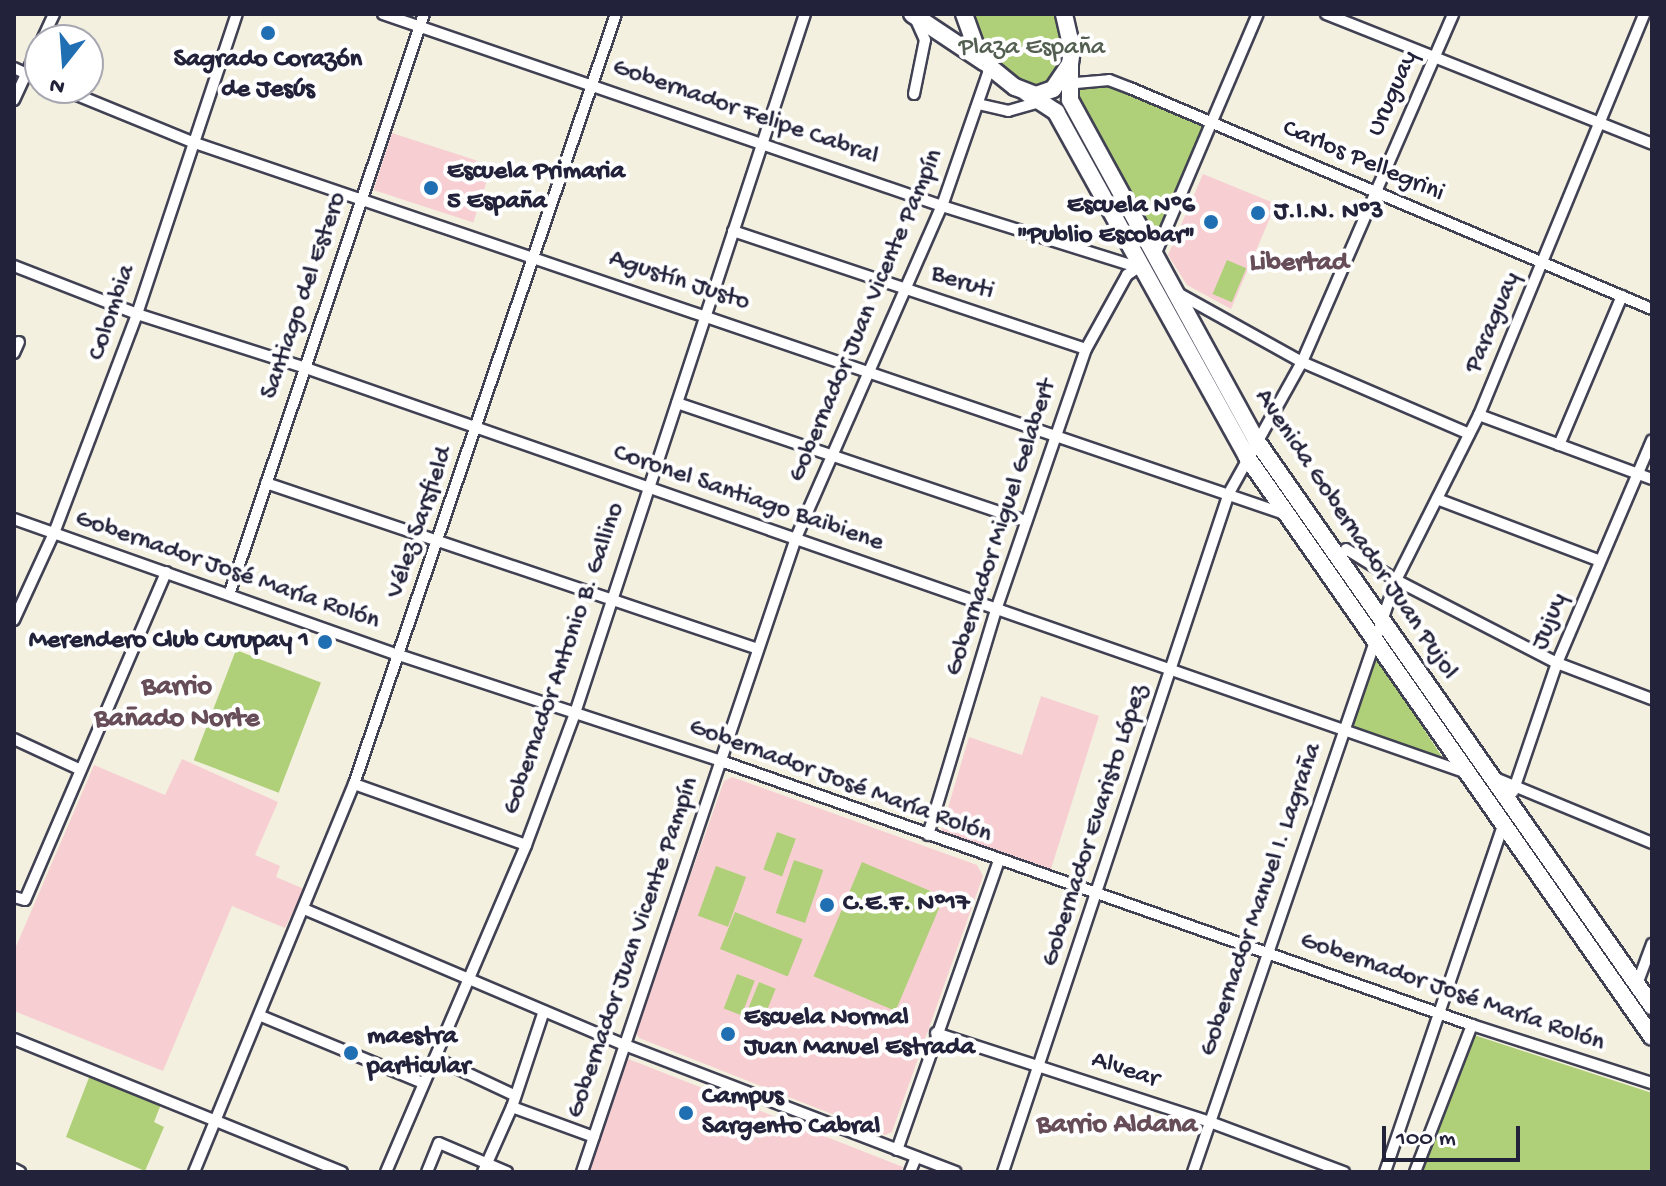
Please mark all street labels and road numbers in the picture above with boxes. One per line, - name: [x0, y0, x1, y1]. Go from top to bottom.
- street label: Uruguay: [1361, 46, 1427, 142]
- street label: Gobernador Felipe Cabral: [608, 53, 882, 173]
- street label: Carlos Pellegrini: [1277, 114, 1449, 210]
- street label: Gobernador Juan Vicente Pampín: [783, 145, 951, 487]
- street label: Santiago del Estero: [255, 188, 355, 404]
- street label: Agustín Justo: [605, 245, 753, 319]
- street label: Beruti: [927, 259, 997, 309]
- street label: Colombia: [82, 261, 144, 365]
- street label: Paraguay: [1459, 268, 1529, 378]
- street label: Gobernador Miguel Gelabert: [939, 376, 1065, 680]
- street label: Avenida Gobernador Juan Pujol: [1246, 384, 1464, 686]
- street label: Coronel Santiago Baibiene: [609, 438, 887, 560]
- street label: Vélez Sarsfield: [381, 443, 461, 603]
- street label: Gobernador Antonio B. Gallino: [497, 499, 633, 819]
- street label: Gobernador José María Rolón: [71, 504, 383, 638]
- street label: Jujuy: [1526, 589, 1576, 655]
- street label: Gobernador Evaristo López: [1036, 681, 1156, 971]
- street label: Gobernador José María Rolón: [684, 713, 996, 851]
- street label: Gobernador Manuel I. Lagraña: [1194, 739, 1330, 1061]
- street label: Gobernador Juan Vicente Pampín: [561, 773, 707, 1123]
- street label: Gobernador José María Rolón: [1296, 926, 1608, 1060]
- street label: Alvear: [1087, 1045, 1163, 1097]

